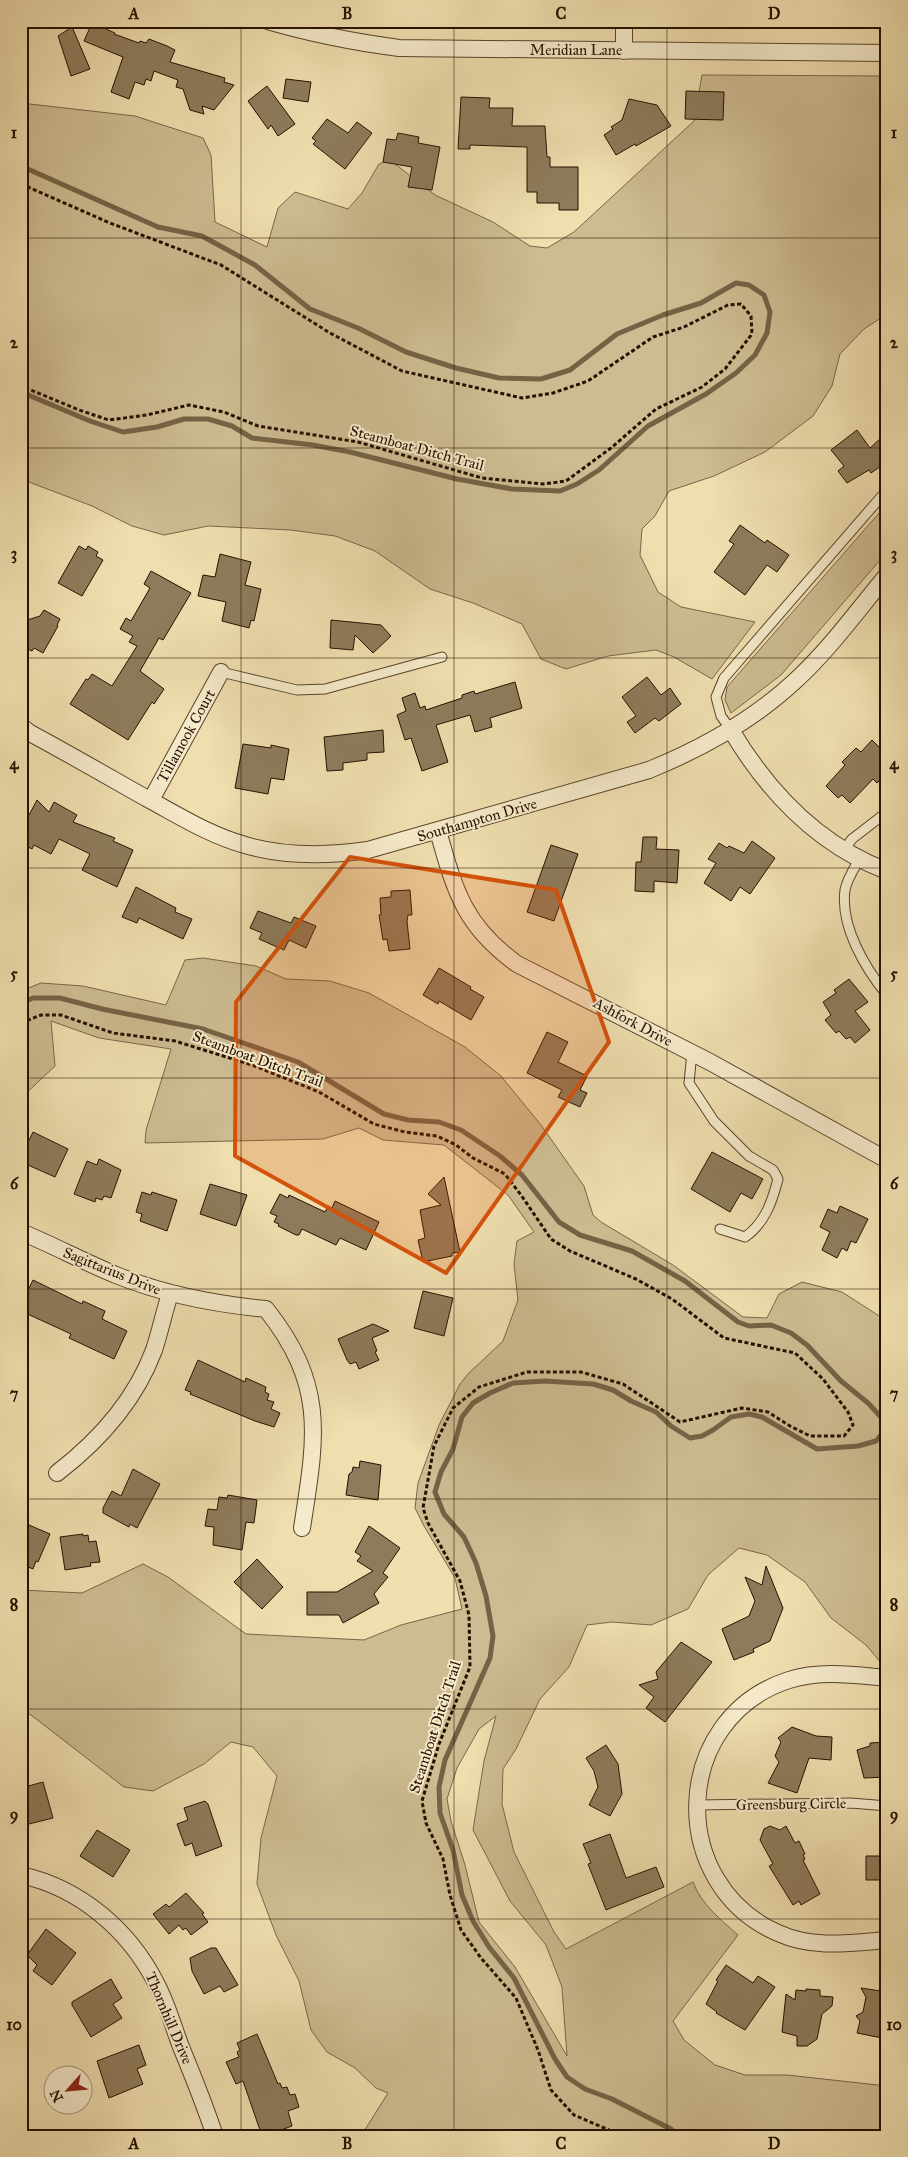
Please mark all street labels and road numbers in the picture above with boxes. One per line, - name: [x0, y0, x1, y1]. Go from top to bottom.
- street label: Meridian Lane: [530, 41, 622, 59]
- street label: Steamboat Ditch Trail: [348, 421, 487, 475]
- street label: Tillamook Court: [153, 686, 219, 786]
- street label: Southampton Drive: [415, 794, 539, 846]
- street label: Ashfork Drive: [590, 993, 676, 1050]
- street label: Steamboat Ditch Trail: [190, 1027, 327, 1091]
- street label: Sagittarius Drive: [60, 1243, 164, 1299]
- street label: Steamboat Ditch Trail: [405, 1658, 465, 1795]
- street label: Greensburg Circle: [736, 1794, 846, 1814]
- street label: Thornhill Drive: [141, 1969, 197, 2067]

